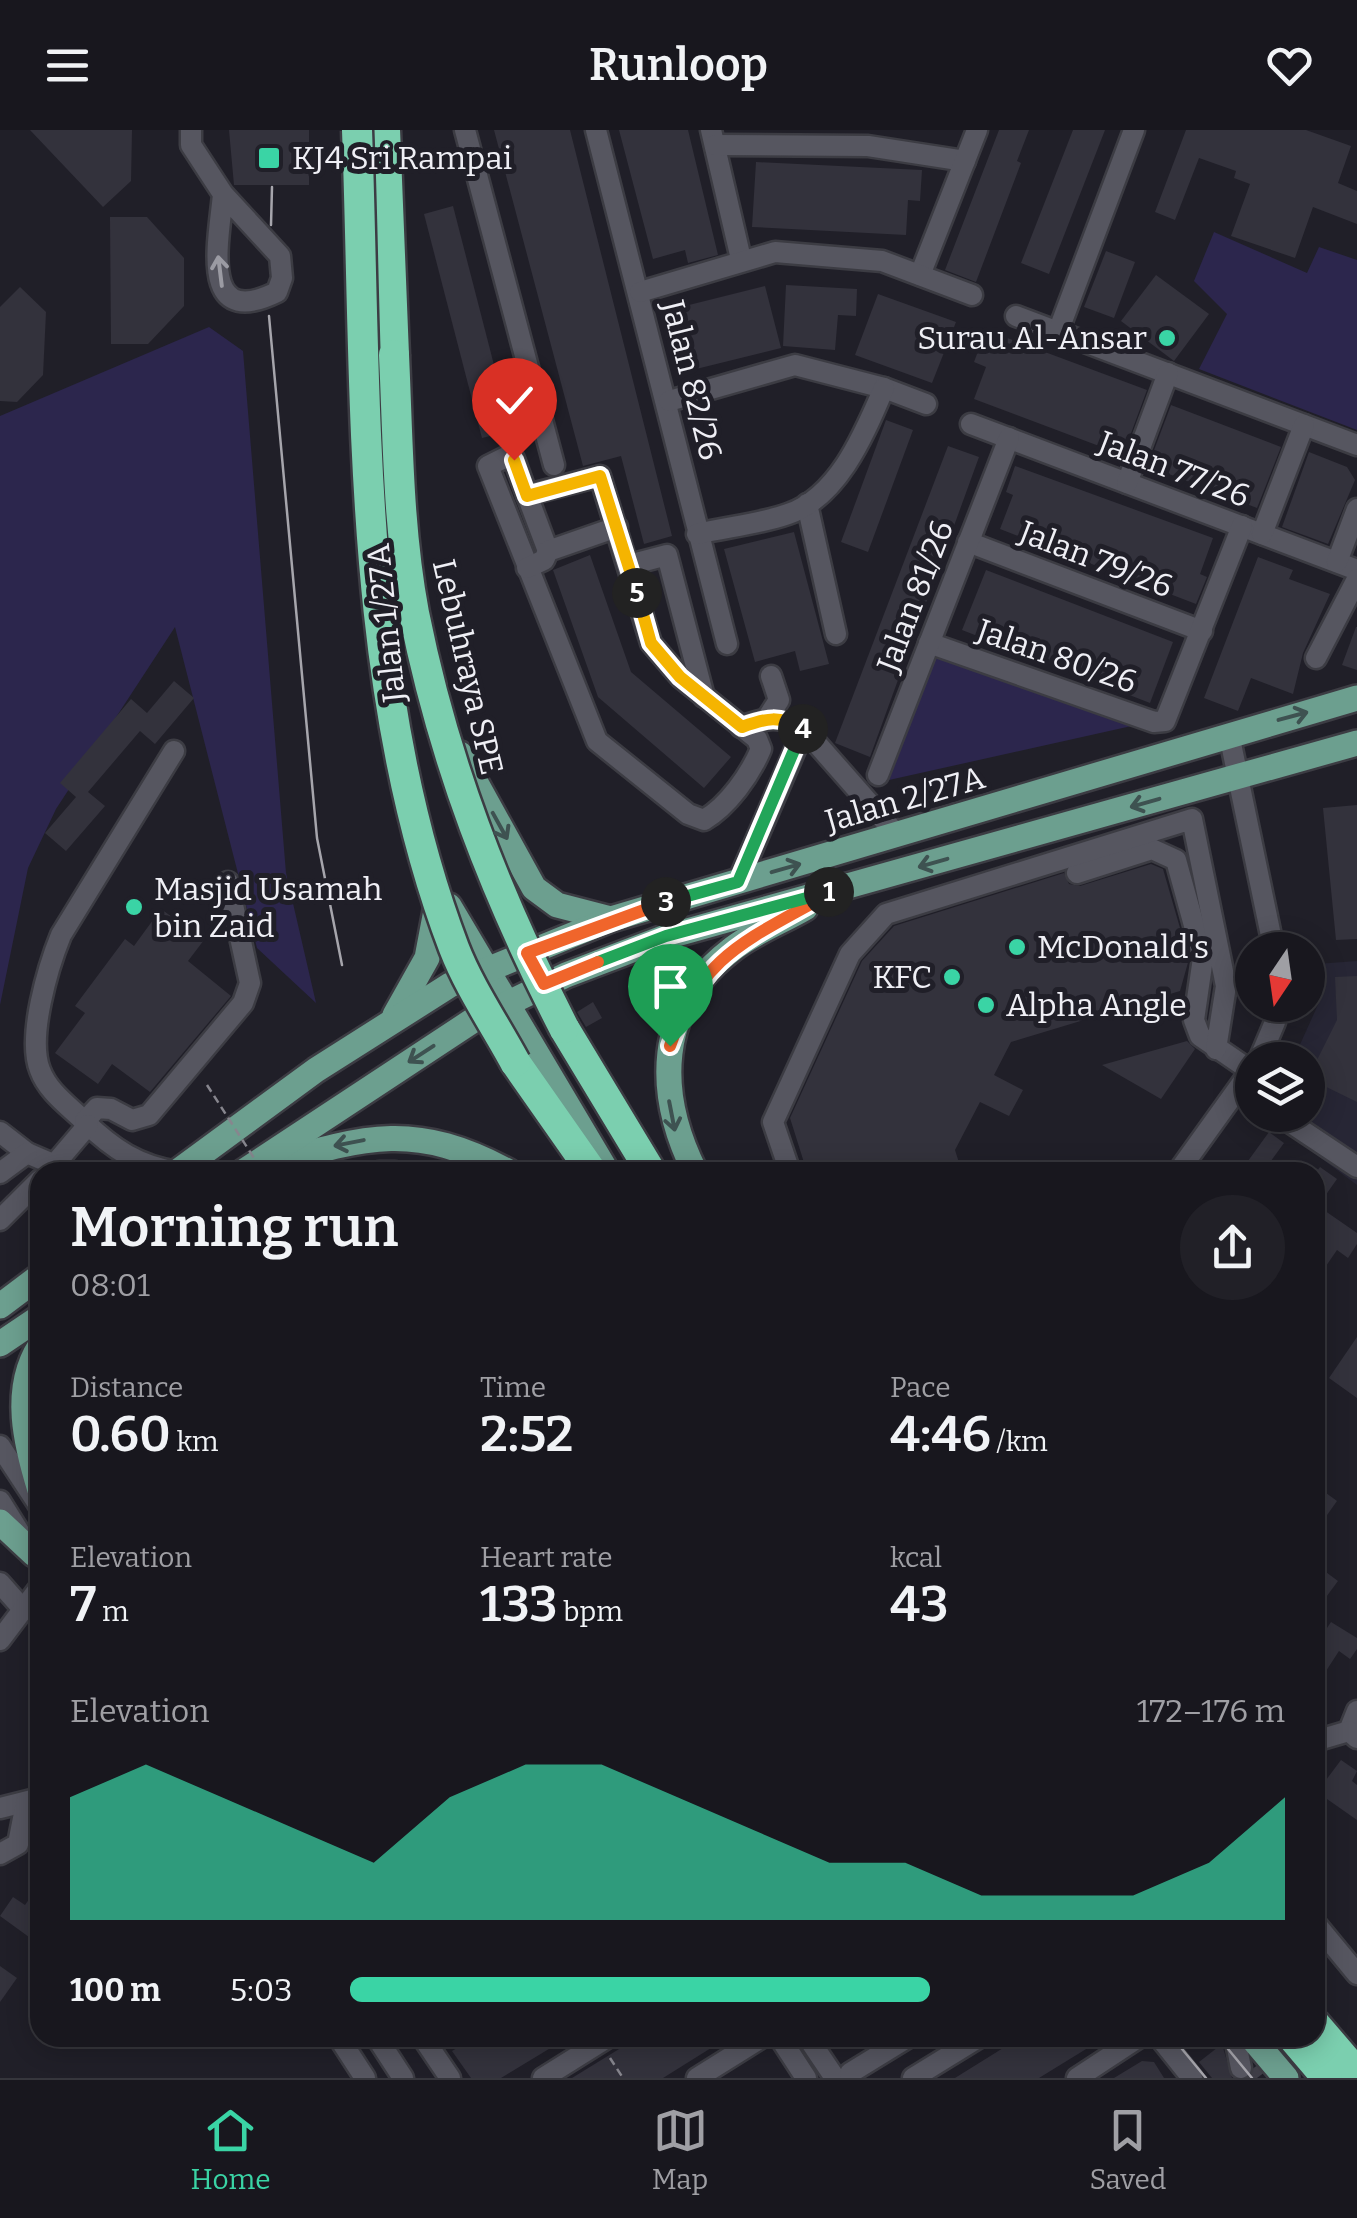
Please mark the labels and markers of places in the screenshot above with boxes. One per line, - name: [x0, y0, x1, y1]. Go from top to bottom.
- place label: KJ4 Sri Rampai: [292, 139, 512, 177]
- marker: KJ4 Sri Rampai: [256, 145, 282, 171]
- place label: Surau Al-Ansar: [917, 319, 1147, 357]
- marker: Surau Al-Ansar: [1156, 327, 1178, 349]
- pin: [472, 358, 557, 461]
- pin: 5: [612, 568, 662, 618]
- pin: 4: [778, 704, 828, 754]
- pin: 1: [804, 867, 854, 917]
- place label: Masjid Usamah bin Zaid: [154, 870, 382, 945]
- pin: 3: [641, 877, 691, 927]
- marker: Masjid Usamah bin Zaid: [123, 896, 145, 918]
- place label: McDonald's: [1037, 928, 1209, 966]
- marker: McDonald's: [1006, 936, 1028, 958]
- pin: [628, 944, 713, 1047]
- place label: KFC: [873, 958, 932, 996]
- marker: KFC: [941, 966, 963, 988]
- place label: Alpha Angle: [1006, 986, 1187, 1024]
- marker: Alpha Angle: [975, 994, 997, 1016]

